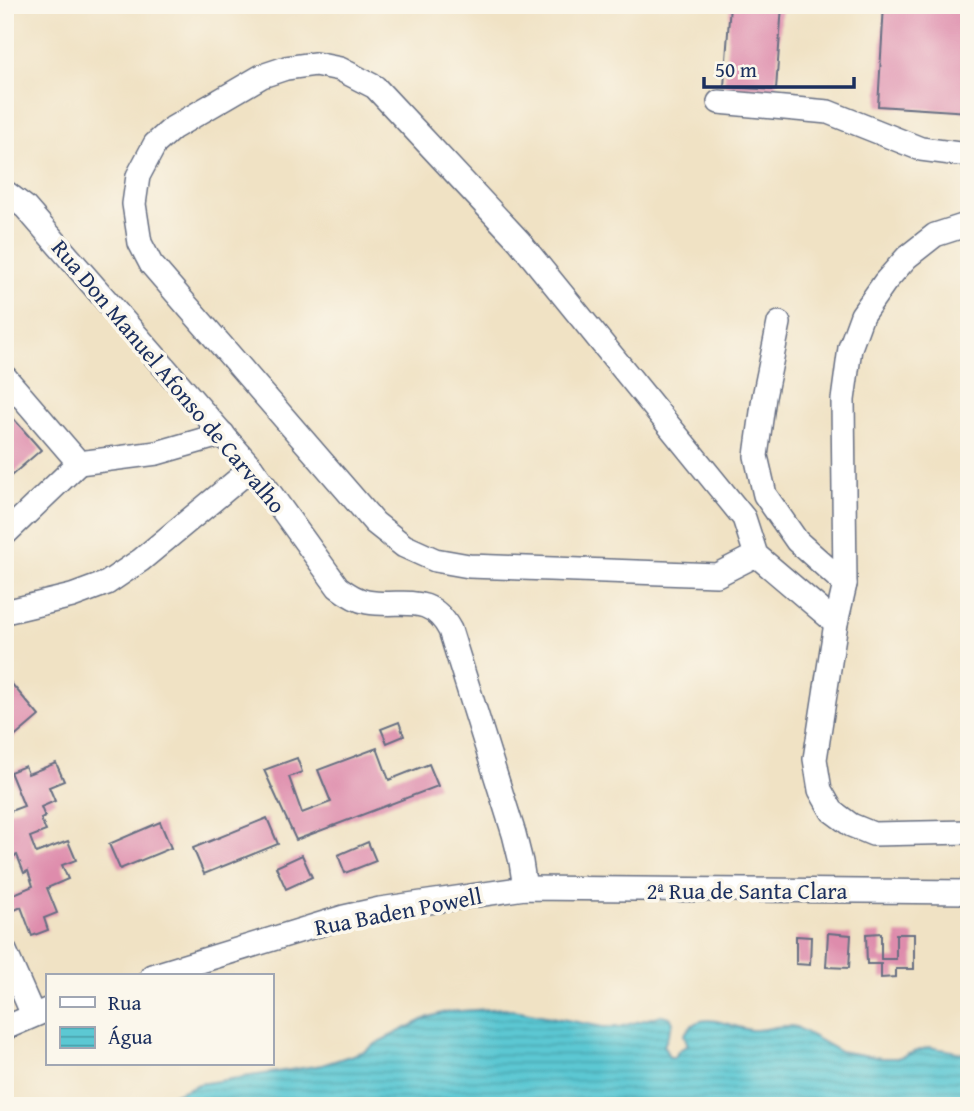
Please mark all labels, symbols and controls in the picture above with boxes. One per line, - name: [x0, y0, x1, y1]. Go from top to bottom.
- scale bar: [704, 46, 855, 90]
- text: 50 m: [715, 54, 757, 85]
- street label: Rua Don Manuel Afonso de Carvalho: [44, 232, 294, 520]
- street label: 2ª Rua de Santa Clara: [647, 874, 848, 907]
- street label: Rua Baden Powell: [311, 879, 485, 943]
- legend: [46, 974, 273, 1066]
- text: Rua: [108, 987, 141, 1018]
- text: Água: [108, 1021, 153, 1052]

